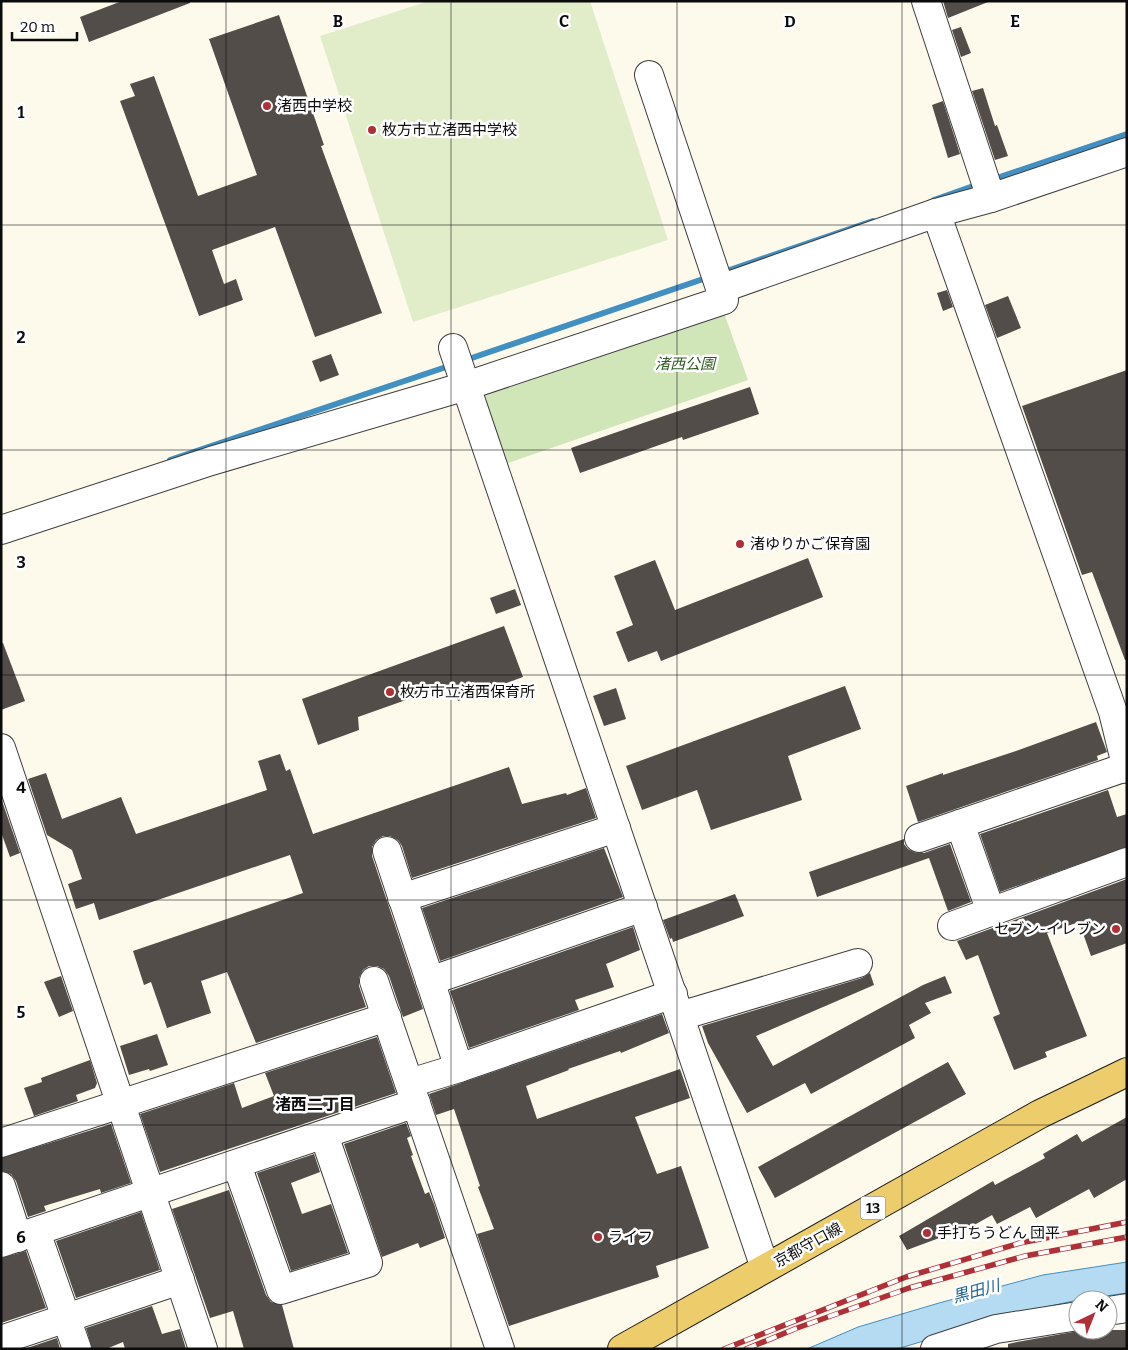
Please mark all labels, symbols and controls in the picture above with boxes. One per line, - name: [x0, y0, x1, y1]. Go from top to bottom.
- scale bar: [12, 10, 78, 42]
- text: B: [333, 12, 343, 31]
- text: C: [559, 12, 569, 31]
- text: D: [784, 12, 796, 31]
- text: E: [1010, 12, 1020, 31]
- text: 20 m: [20, 18, 56, 36]
- place label: 渚西中学校: [277, 97, 352, 115]
- marker: 渚西中学校: [261, 100, 273, 112]
- text: 1: [18, 103, 25, 122]
- place label: 枚方市立渚西中学校: [382, 121, 517, 139]
- marker: 枚方市立渚西中学校: [366, 124, 378, 136]
- text: 2: [16, 328, 26, 347]
- park label: 渚西公園: [655, 355, 717, 373]
- place label: 渚ゆりかご保育園: [750, 535, 870, 553]
- marker: 渚ゆりかご保育園: [734, 538, 746, 550]
- text: 3: [16, 553, 26, 572]
- place label: 枚方市立渚西保育所: [400, 683, 535, 701]
- marker: 枚方市立渚西保育所: [384, 686, 396, 698]
- text: 4: [16, 778, 26, 797]
- place label: セブン-イレブン: [994, 920, 1106, 938]
- marker: セブン-イレブン: [1110, 923, 1122, 935]
- text: 5: [17, 1003, 26, 1022]
- district label: 渚西二丁目: [275, 1095, 355, 1114]
- road number: 13: [860, 1196, 886, 1220]
- street label: 京都守口線: [771, 1219, 845, 1271]
- place label: 手打ちうどん 団平: [937, 1224, 1060, 1242]
- marker: 手打ちうどん 団平: [921, 1227, 933, 1239]
- text: 6: [16, 1228, 26, 1247]
- place label: ライフ: [608, 1228, 653, 1246]
- marker: ライフ: [592, 1231, 604, 1243]
- water label: 黒田川: [950, 1275, 1004, 1306]
- north arrow: [1068, 1290, 1118, 1340]
- text: N: [1092, 1296, 1111, 1316]

